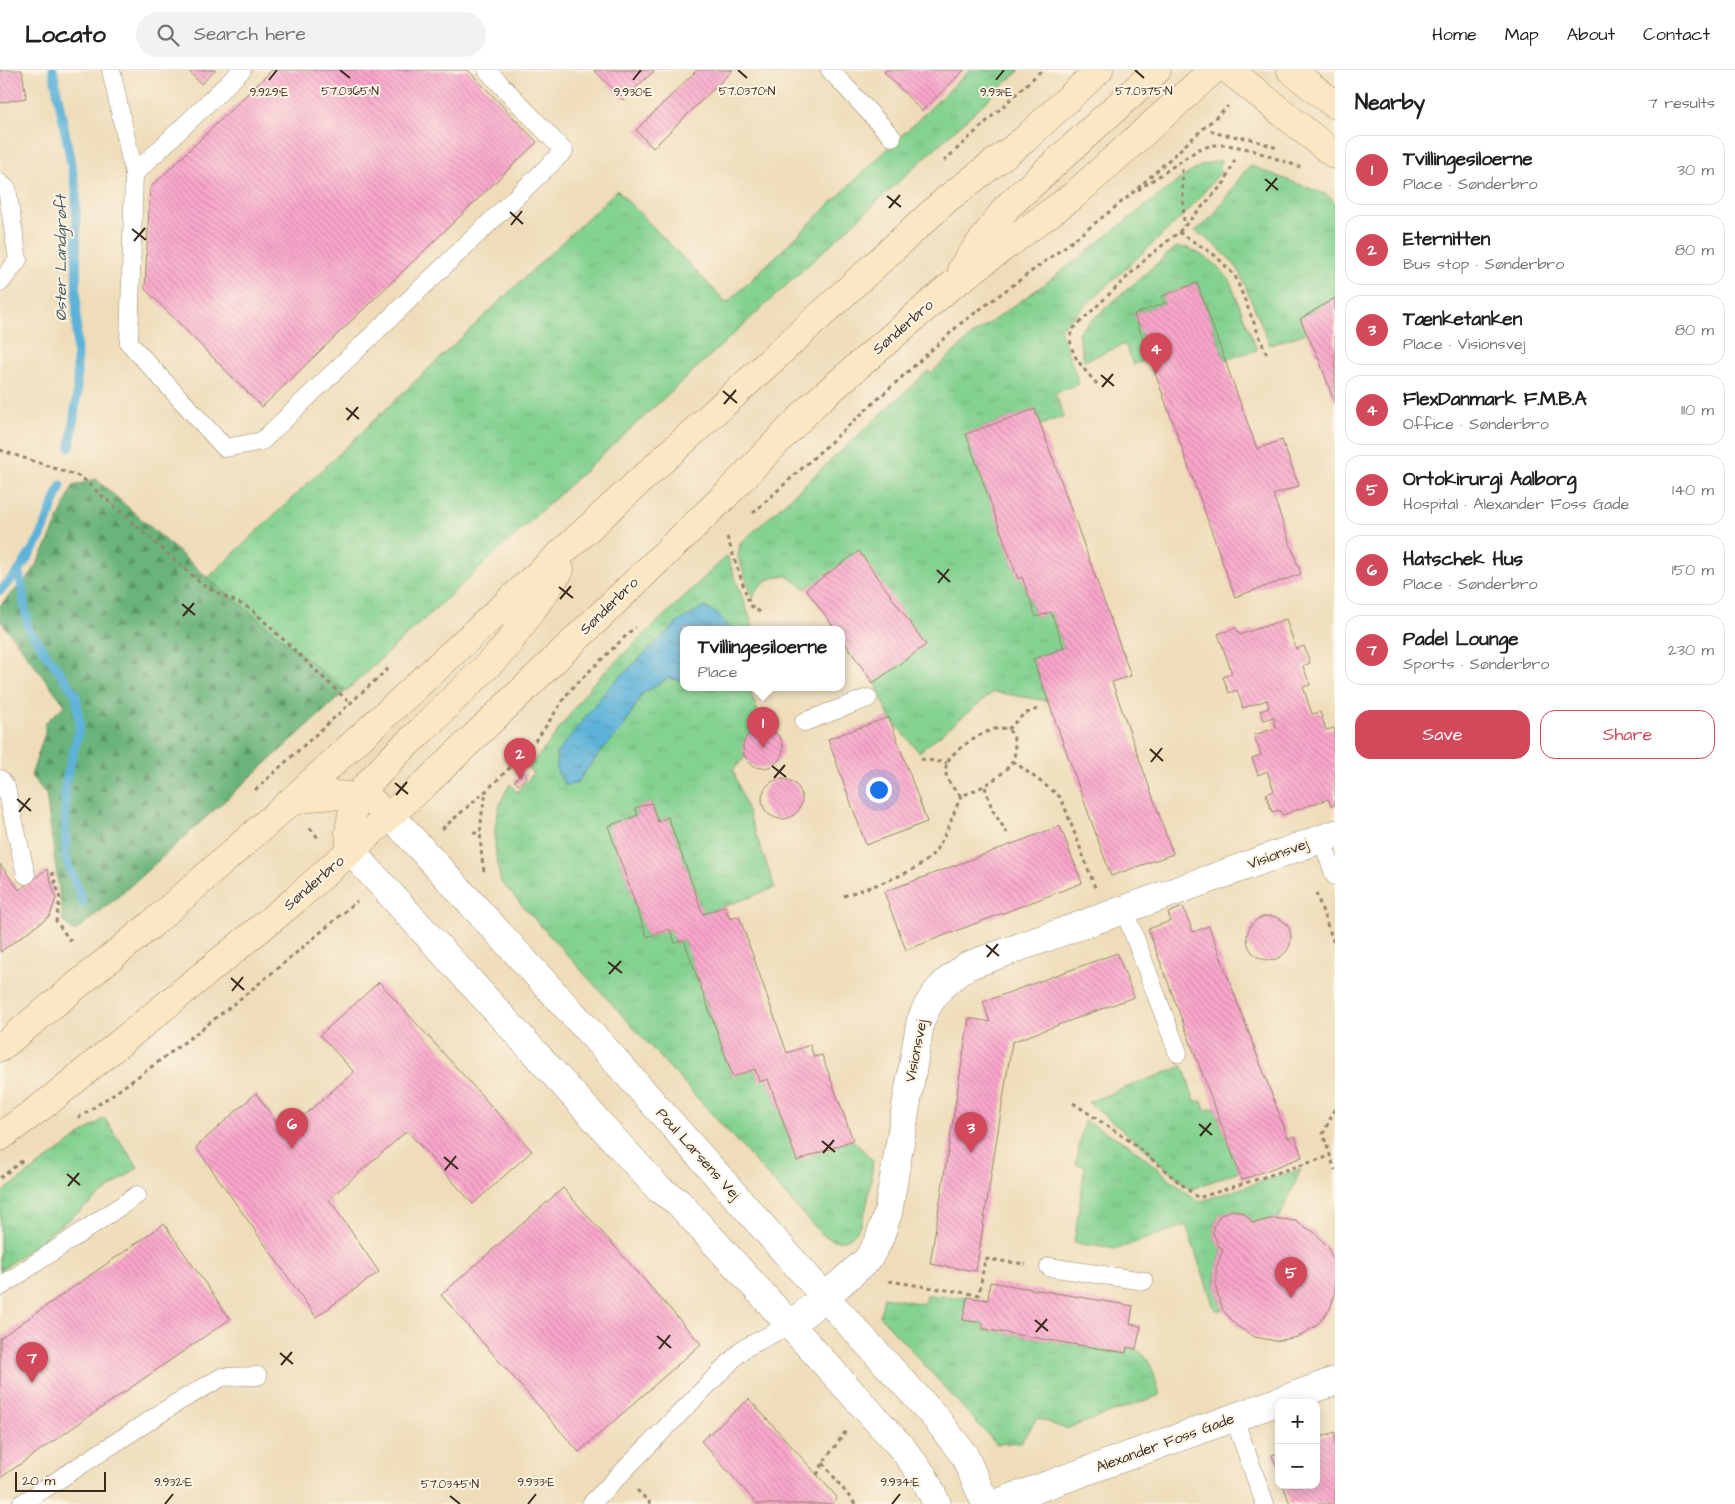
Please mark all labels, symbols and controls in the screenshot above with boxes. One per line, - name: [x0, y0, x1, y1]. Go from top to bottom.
- search box: [136, 12, 486, 57]
- text: Locato: [25, 18, 106, 52]
- icon: search: [154, 21, 182, 49]
- text: Search here: [194, 21, 306, 48]
- text: Home: [1432, 22, 1477, 47]
- text: Map: [1505, 22, 1539, 47]
- text: About: [1567, 22, 1615, 47]
- text: Contact: [1643, 22, 1710, 47]
- text: 57.0365°N: [321, 83, 379, 100]
- text: 57.0370°N: [719, 83, 776, 100]
- text: 57.0375°N: [1115, 83, 1173, 100]
- text: 9.929°E: [250, 84, 288, 101]
- text: 9.930°E: [614, 84, 652, 101]
- text: 9.931°E: [980, 84, 1012, 101]
- text: Nearby: [1355, 88, 1425, 117]
- text: 7 results: [1648, 92, 1715, 114]
- text: Tvillingesiloerne: [1403, 146, 1533, 173]
- text: 1: [1371, 159, 1373, 181]
- text: 30 m: [1677, 159, 1714, 181]
- text: Place · Sønderbro: [1403, 173, 1537, 195]
- water label: Øster Landgrøft: [50, 193, 73, 321]
- text: Eternitten: [1403, 226, 1490, 253]
- text: 2: [1367, 239, 1377, 261]
- text: 80 m: [1675, 239, 1714, 261]
- text: Bus stop · Sønderbro: [1403, 253, 1564, 275]
- street label: Sønderbro: [868, 294, 939, 359]
- text: Tænketanken: [1403, 306, 1522, 333]
- text: 3: [1368, 319, 1376, 341]
- text: 80 m: [1675, 319, 1714, 341]
- pin: 4: [1140, 333, 1172, 374]
- text: Place · Visionsvej: [1403, 333, 1525, 355]
- text: FlexDanmark F.M.B.A: [1403, 386, 1587, 413]
- text: 4: [1367, 399, 1377, 421]
- text: 110 m: [1681, 399, 1714, 421]
- text: Office · Sønderbro: [1403, 413, 1549, 435]
- text: Ortokirurgi Aalborg: [1403, 466, 1577, 493]
- text: 5: [1366, 479, 1378, 501]
- text: 140 m: [1672, 479, 1714, 501]
- text: Hospital · Alexander Foss Gade: [1403, 493, 1629, 515]
- text: Hatschek Hus: [1403, 546, 1523, 573]
- text: 6: [1367, 559, 1377, 581]
- text: 150 m: [1672, 559, 1714, 581]
- street label: Sønderbro: [575, 572, 644, 640]
- text: Place · Sønderbro: [1403, 573, 1537, 595]
- popup: [680, 626, 845, 691]
- text: Padel Lounge: [1403, 626, 1518, 653]
- text: Tvillingesiloerne: [698, 634, 827, 661]
- text: 7: [1367, 639, 1377, 661]
- text: 230 m: [1668, 639, 1714, 661]
- text: Sports · Sønderbro: [1403, 653, 1549, 675]
- text: Place: [698, 661, 737, 683]
- pin: 1: [747, 707, 779, 748]
- button: Save: [1355, 710, 1530, 759]
- button: Share: [1540, 710, 1715, 759]
- pin: 2: [504, 738, 536, 779]
- your location: [866, 777, 892, 803]
- street label: Visionsvej: [1245, 833, 1312, 875]
- street label: Sønderbro: [279, 850, 350, 915]
- street label: Visionsvej: [900, 1018, 932, 1084]
- street label: Poul Larsens Vej: [651, 1103, 745, 1205]
- pin: 6: [276, 1108, 308, 1149]
- pin: 3: [955, 1112, 987, 1153]
- pin: 5: [1275, 1257, 1307, 1298]
- pin: 7: [16, 1342, 48, 1383]
- map controls: [1275, 1399, 1320, 1489]
- button: +: [1275, 1399, 1320, 1444]
- street label: Alexander Foss Gade: [1093, 1408, 1237, 1478]
- button: −: [1275, 1444, 1320, 1489]
- scale bar: [15, 1469, 106, 1492]
- text: 20 m: [22, 1471, 55, 1491]
- text: 9.932°E: [154, 1474, 192, 1491]
- text: 9.933°E: [517, 1474, 555, 1491]
- text: 9.934°E: [880, 1474, 920, 1491]
- text: 57.0345°N: [421, 1476, 480, 1493]

